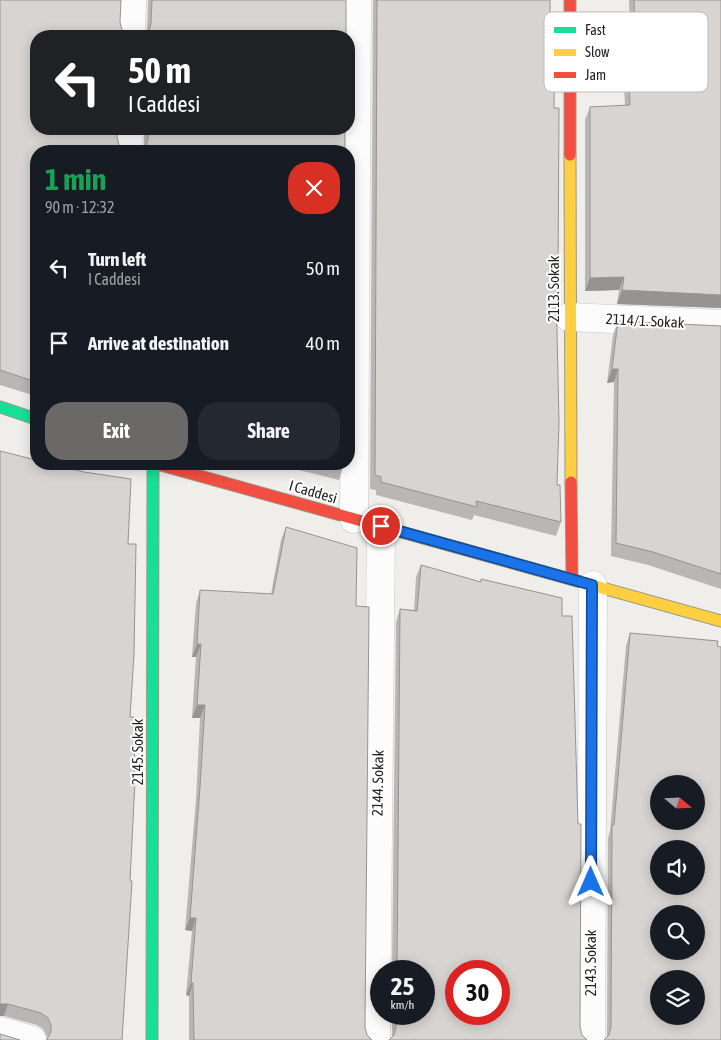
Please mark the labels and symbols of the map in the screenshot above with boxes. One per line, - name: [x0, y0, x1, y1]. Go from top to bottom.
- legend: [544, 12, 708, 92]
- text: Fast: [585, 22, 606, 38]
- text: Slow: [585, 44, 610, 60]
- text: Jam: [585, 67, 606, 83]
- street label: 2113. Sokak: [545, 255, 562, 322]
- street label: 2114/1. Sokak: [605, 310, 685, 331]
- street label: I Caddesi: [287, 477, 339, 506]
- pin: [360, 505, 402, 547]
- street label: 2145. Sokak: [129, 718, 146, 785]
- street label: 2144. Sokak: [368, 749, 387, 816]
- north arrow: [650, 775, 705, 830]
- position arrow: [564, 855, 616, 907]
- street label: 2143. Sokak: [582, 929, 599, 996]
- speed limit sign: 30: [445, 960, 510, 1025]

